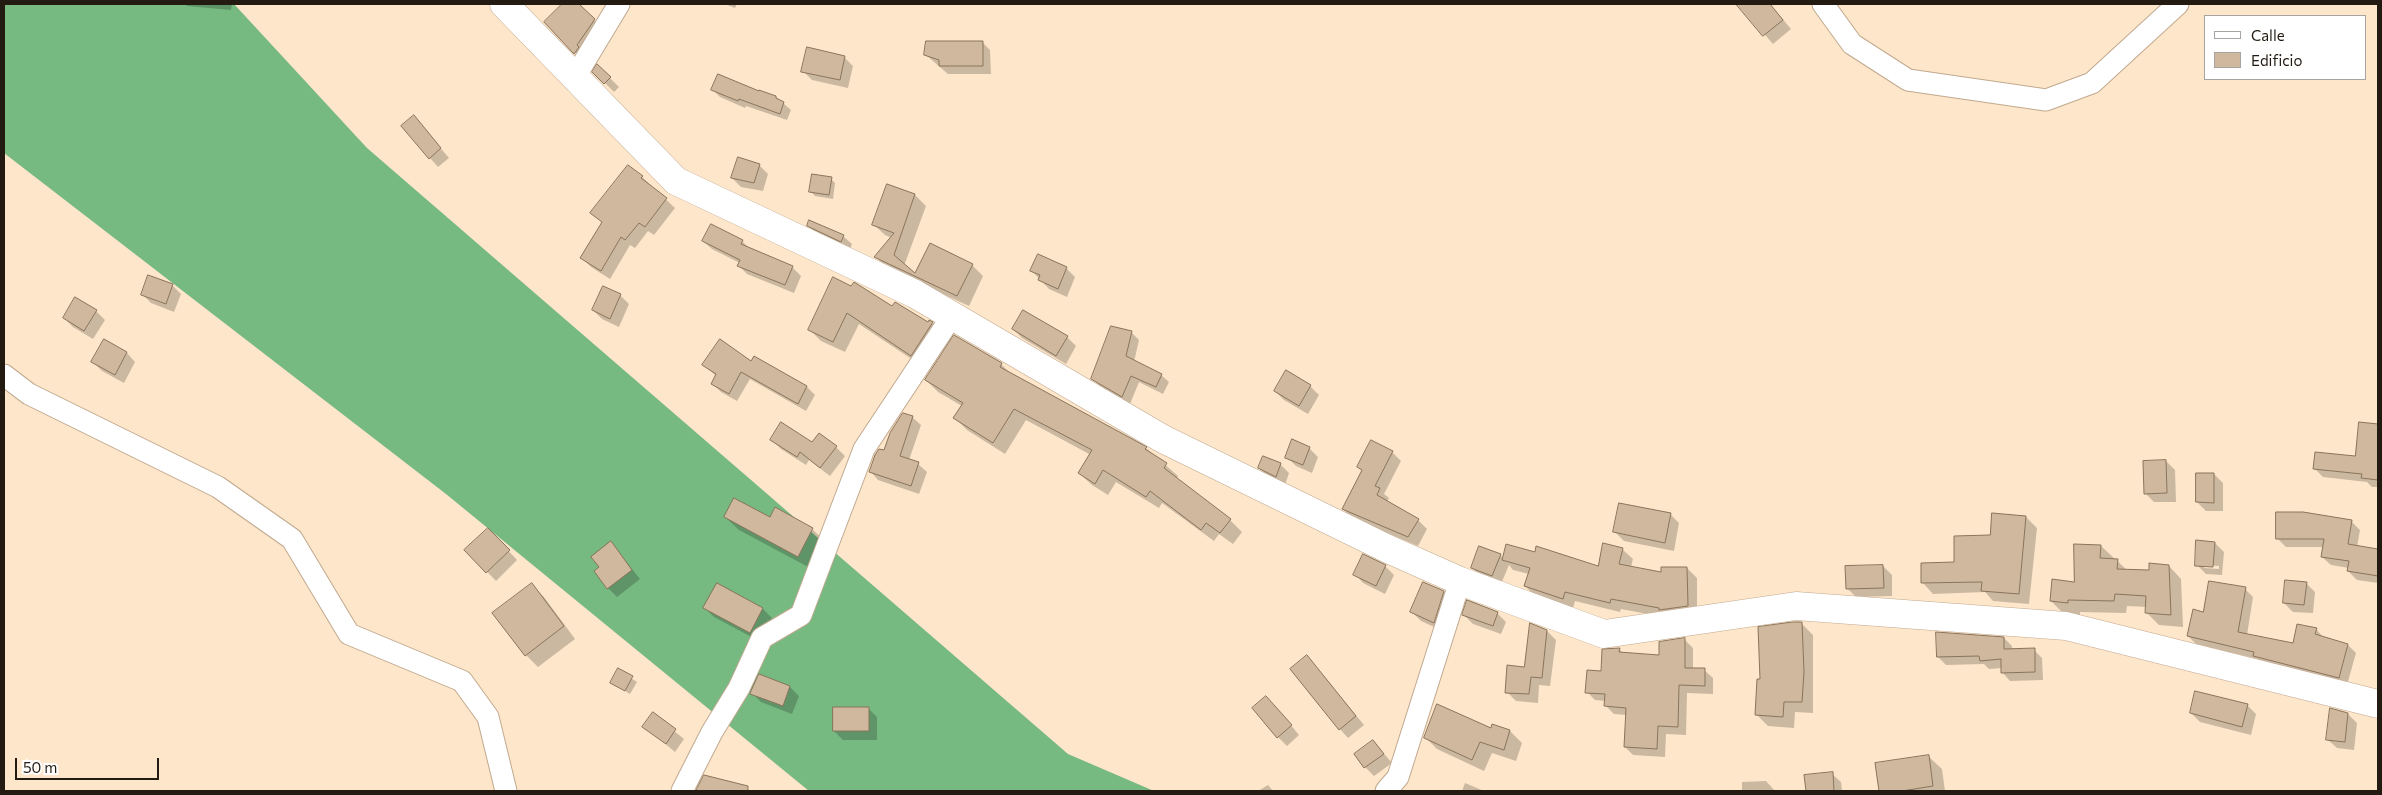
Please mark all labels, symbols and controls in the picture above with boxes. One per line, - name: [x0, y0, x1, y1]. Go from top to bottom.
- legend: [2204, 15, 2367, 80]
- text: Calle: [2251, 26, 2285, 44]
- text: Edificio: [2251, 51, 2302, 69]
- scale bar: [18, 748, 161, 780]
- text: 50 m: [23, 758, 57, 776]

